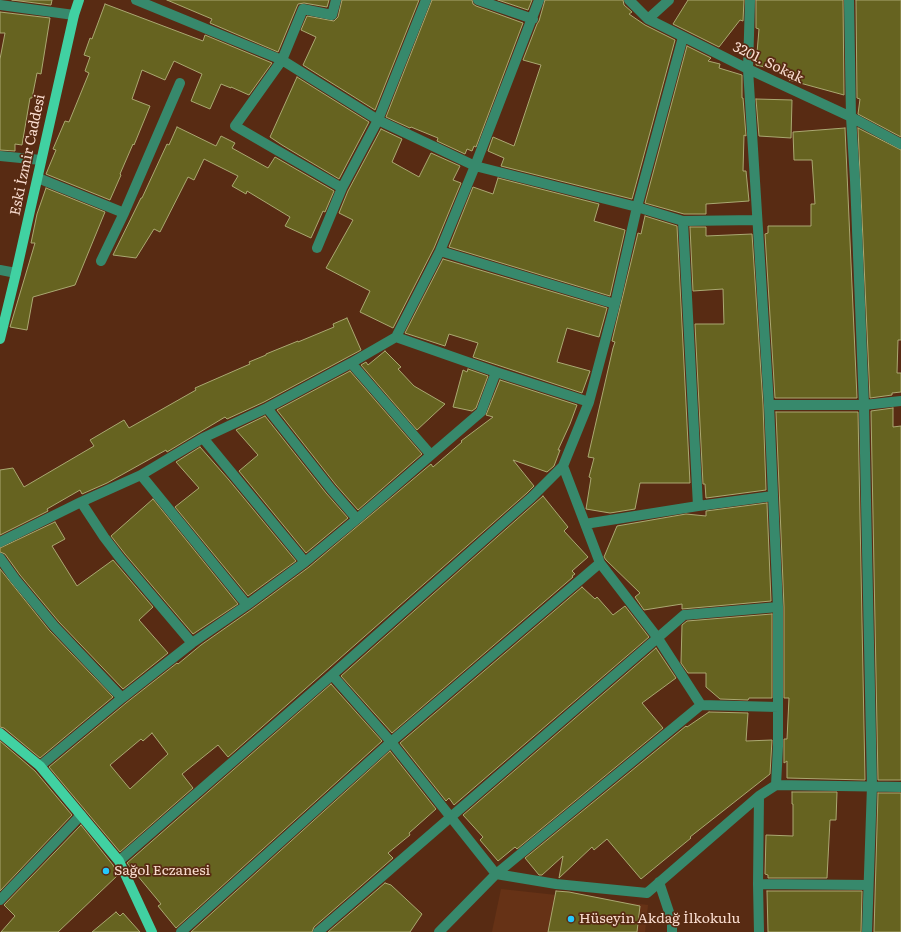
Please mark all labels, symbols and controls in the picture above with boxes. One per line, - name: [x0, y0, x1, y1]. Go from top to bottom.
- street label: 3201. Sokak: [730, 39, 806, 87]
- street label: Eski İzmir Caddesi: [7, 93, 49, 217]
- place label: Sağol Eczanesi: [114, 863, 210, 879]
- marker: Sağol Eczanesi: [101, 866, 111, 876]
- place label: Hüseyin Akdağ İlkokulu: [579, 911, 740, 927]
- marker: Hüseyin Akdağ İlkokulu: [566, 914, 576, 924]

